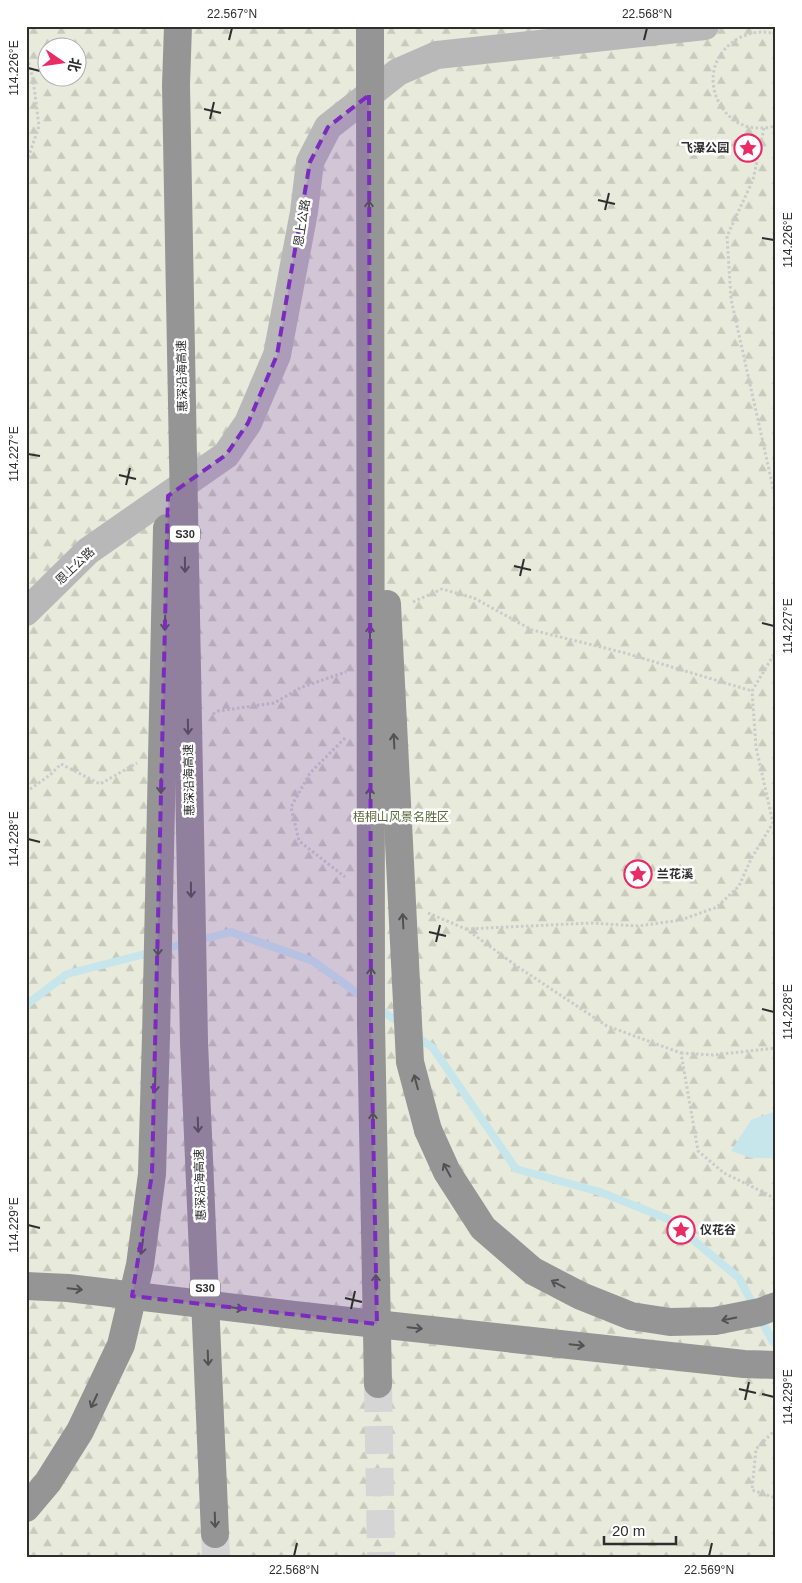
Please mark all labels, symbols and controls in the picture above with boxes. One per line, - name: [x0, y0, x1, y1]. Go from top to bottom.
- text: 22.567°N: [207, 7, 257, 21]
- text: 22.568°N: [622, 7, 672, 21]
- north arrow: [38, 38, 88, 88]
- text: 114.226°E: [7, 40, 21, 96]
- text: 北: [65, 56, 84, 74]
- place icon: 飞瀑公园: [733, 133, 763, 163]
- place label: 飞瀑公园: [681, 141, 729, 155]
- street label: 恩上公路: [291, 198, 313, 248]
- one-way arrow: [364, 200, 374, 216]
- text: 114.226°E: [781, 212, 795, 268]
- street label: 惠深沿海高速: [174, 340, 190, 412]
- text: 114.227°E: [7, 426, 21, 482]
- road number: S30: [170, 526, 200, 542]
- street label: 恩上公路: [53, 545, 97, 587]
- one-way arrow: [181, 557, 190, 573]
- text: 114.227°E: [781, 598, 795, 654]
- one-way arrow: [160, 614, 170, 631]
- one-way arrow: [365, 625, 375, 642]
- one-way arrow: [184, 719, 193, 735]
- one-way arrow: [390, 733, 399, 749]
- street label: 惠深沿海高速: [181, 744, 197, 816]
- one-way arrow: [157, 777, 166, 793]
- one-way arrow: [365, 788, 375, 804]
- park label: 梧桐山风景名胜区: [353, 810, 449, 824]
- text: 114.228°E: [7, 811, 21, 867]
- place icon: 兰花溪: [623, 859, 653, 889]
- place label: 兰花溪: [657, 867, 693, 881]
- one-way arrow: [187, 882, 196, 898]
- one-way arrow: [399, 913, 408, 929]
- one-way arrow: [153, 940, 163, 956]
- one-way arrow: [366, 968, 376, 984]
- text: 114.228°E: [781, 984, 795, 1040]
- one-way arrow: [411, 1075, 420, 1091]
- one-way arrow: [150, 1077, 159, 1093]
- one-way arrow: [368, 1112, 377, 1128]
- one-way arrow: [193, 1117, 203, 1133]
- street label: 惠深沿海高速: [192, 1149, 208, 1221]
- one-way arrow: [442, 1163, 452, 1178]
- text: 114.229°E: [7, 1197, 21, 1253]
- place icon: 仪花谷: [666, 1215, 696, 1245]
- place label: 仪花谷: [700, 1223, 736, 1237]
- one-way arrow: [137, 1238, 147, 1254]
- one-way arrow: [371, 1275, 381, 1291]
- one-way arrow: [551, 1279, 566, 1289]
- road number: S30: [190, 1280, 220, 1296]
- one-way arrow: [67, 1284, 83, 1294]
- one-way arrow: [228, 1303, 244, 1313]
- one-way arrow: [721, 1314, 737, 1324]
- one-way arrow: [407, 1323, 423, 1333]
- one-way arrow: [568, 1340, 584, 1350]
- one-way arrow: [203, 1349, 213, 1365]
- text: 114.229°E: [781, 1369, 795, 1425]
- one-way arrow: [89, 1393, 99, 1408]
- one-way arrow: [210, 1512, 220, 1528]
- scale bar: [604, 1513, 677, 1545]
- text: 20 m: [612, 1522, 645, 1539]
- text: 22.568°N: [269, 1563, 319, 1577]
- text: 22.569°N: [684, 1563, 734, 1577]

